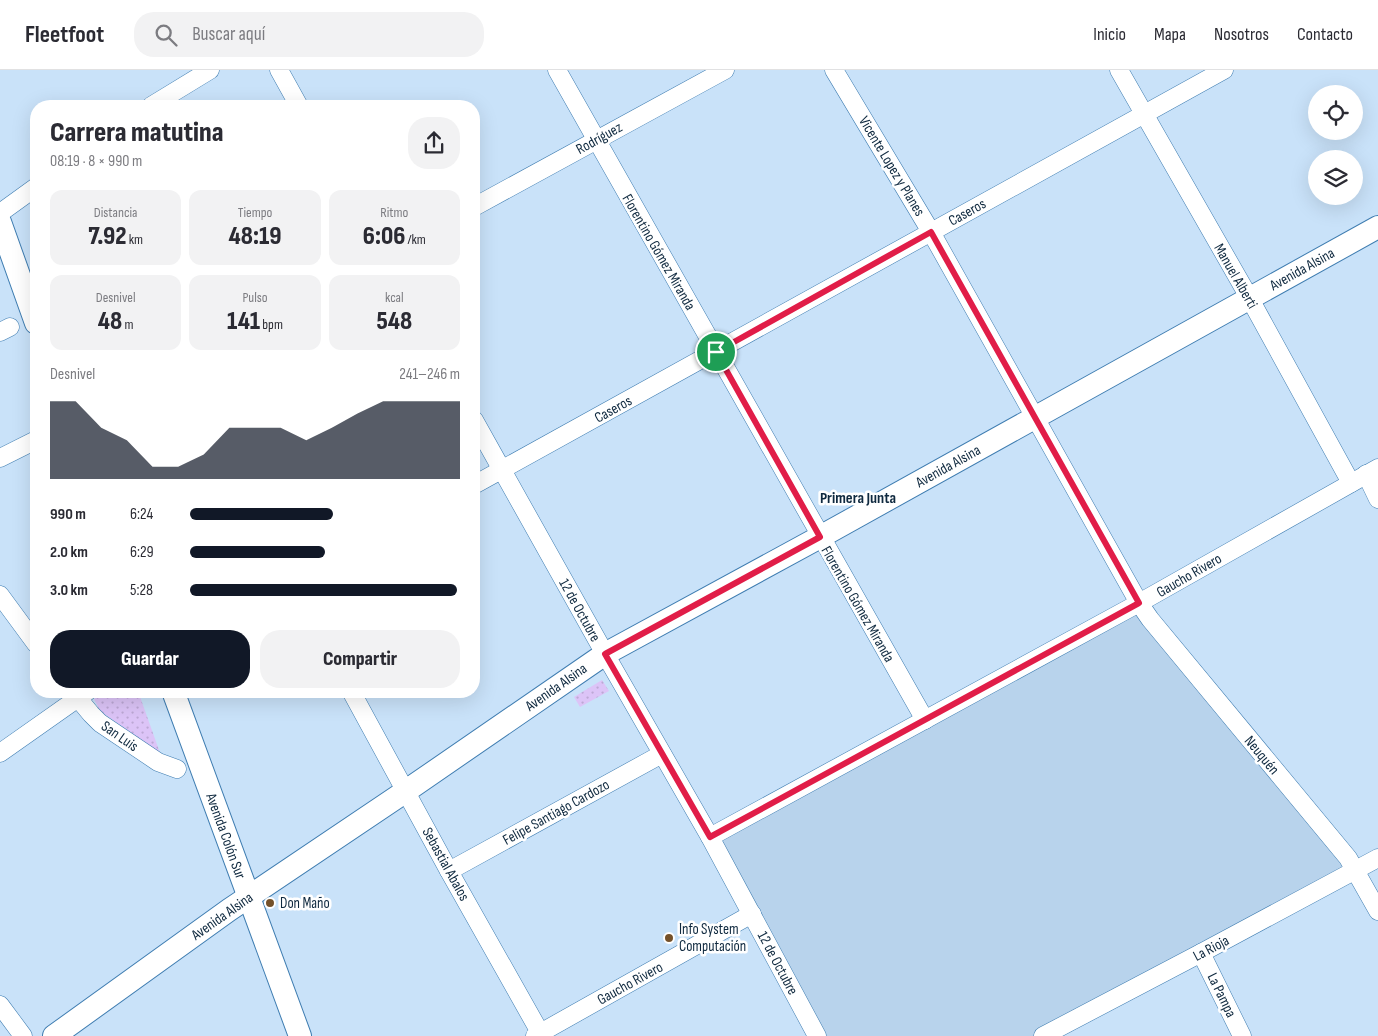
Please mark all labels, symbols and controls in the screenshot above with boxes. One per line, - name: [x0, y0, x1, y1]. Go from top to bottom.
- search box: [134, 12, 484, 57]
- text: Fleetfoot: [25, 20, 104, 49]
- icon: search: [152, 21, 180, 49]
- text: Buscar aquí: [192, 23, 265, 46]
- text: Inicio: [1093, 24, 1126, 45]
- text: Mapa: [1154, 24, 1186, 45]
- text: Nosotros: [1214, 24, 1269, 45]
- text: Contacto: [1297, 24, 1353, 45]
- map controls: [1308, 85, 1363, 205]
- button: locate: [1308, 85, 1363, 140]
- street label: Vicente Lopez y Planes: [854, 113, 929, 220]
- text: Carrera matutina: [50, 116, 223, 149]
- button: share: [408, 117, 460, 169]
- street label: Rodríguez: [573, 118, 626, 159]
- button: layers: [1308, 150, 1363, 205]
- text: 08:19 · 8 × 990 m: [50, 152, 142, 171]
- street label: Florentino Gómez Miranda: [618, 191, 700, 314]
- street label: Caseros: [945, 194, 989, 230]
- text: Distancia: [94, 204, 138, 221]
- text: Tiempo: [238, 204, 272, 221]
- text: Ritmo: [380, 204, 408, 221]
- text: 7.92: [88, 221, 127, 252]
- text: 48:19: [229, 221, 281, 252]
- text: 6:06: [363, 221, 405, 252]
- text: km: [127, 231, 143, 248]
- text: /km: [405, 231, 426, 248]
- street label: Manuel Alberti: [1209, 240, 1262, 312]
- street label: Avenida Alsina: [1266, 244, 1338, 296]
- text: Desnivel: [96, 289, 136, 306]
- text: Pulso: [242, 289, 268, 306]
- text: kcal: [385, 289, 404, 306]
- text: 48: [98, 306, 122, 337]
- text: 141: [227, 306, 260, 337]
- text: 548: [376, 306, 412, 337]
- text: m: [122, 316, 133, 333]
- text: bpm: [260, 316, 283, 333]
- pin: [695, 331, 737, 373]
- icon: arrive: [702, 338, 730, 366]
- text: Desnivel: [50, 365, 95, 384]
- text: 241–246 m: [399, 365, 460, 384]
- street label: Caseros: [591, 391, 635, 427]
- street label: Avenida Alsina: [912, 441, 984, 493]
- district label: Primera Junta: [820, 489, 896, 508]
- text: 990 m: [50, 505, 86, 524]
- text: 6:24: [130, 505, 153, 524]
- text: 2.0 km: [50, 543, 88, 562]
- text: 6:29: [130, 543, 154, 562]
- street label: Florentino Gómez Miranda: [817, 543, 899, 666]
- street label: Gaucho Rivero: [1153, 549, 1225, 602]
- street label: 12 de Octubre: [554, 575, 605, 645]
- text: 3.0 km: [50, 581, 88, 600]
- text: 5:28: [130, 581, 153, 600]
- button: Guardar: [50, 630, 250, 688]
- button: Compartir: [260, 630, 460, 688]
- street label: Avenida Alsina: [521, 659, 591, 716]
- street label: San Luis: [97, 717, 142, 756]
- street label: Neuquén: [1240, 732, 1283, 779]
- street label: Felipe Santiago Cardozo: [500, 775, 613, 850]
- street label: Avenida Colón Sur: [201, 790, 250, 882]
- street label: Sebastial Abalos: [418, 824, 474, 904]
- street label: Avenida Alsina: [187, 888, 257, 945]
- place label: Don Maño: [280, 894, 330, 913]
- marker: Don Maño: [264, 897, 276, 909]
- place label: Info System Computación: [679, 920, 746, 956]
- street label: 12 de Octubre: [753, 928, 802, 998]
- street label: La Rioja: [1190, 931, 1233, 966]
- marker: Info System Computación: [663, 932, 675, 944]
- street label: Gaucho Rivero: [594, 958, 666, 1009]
- street label: La Pampa: [1203, 970, 1241, 1021]

